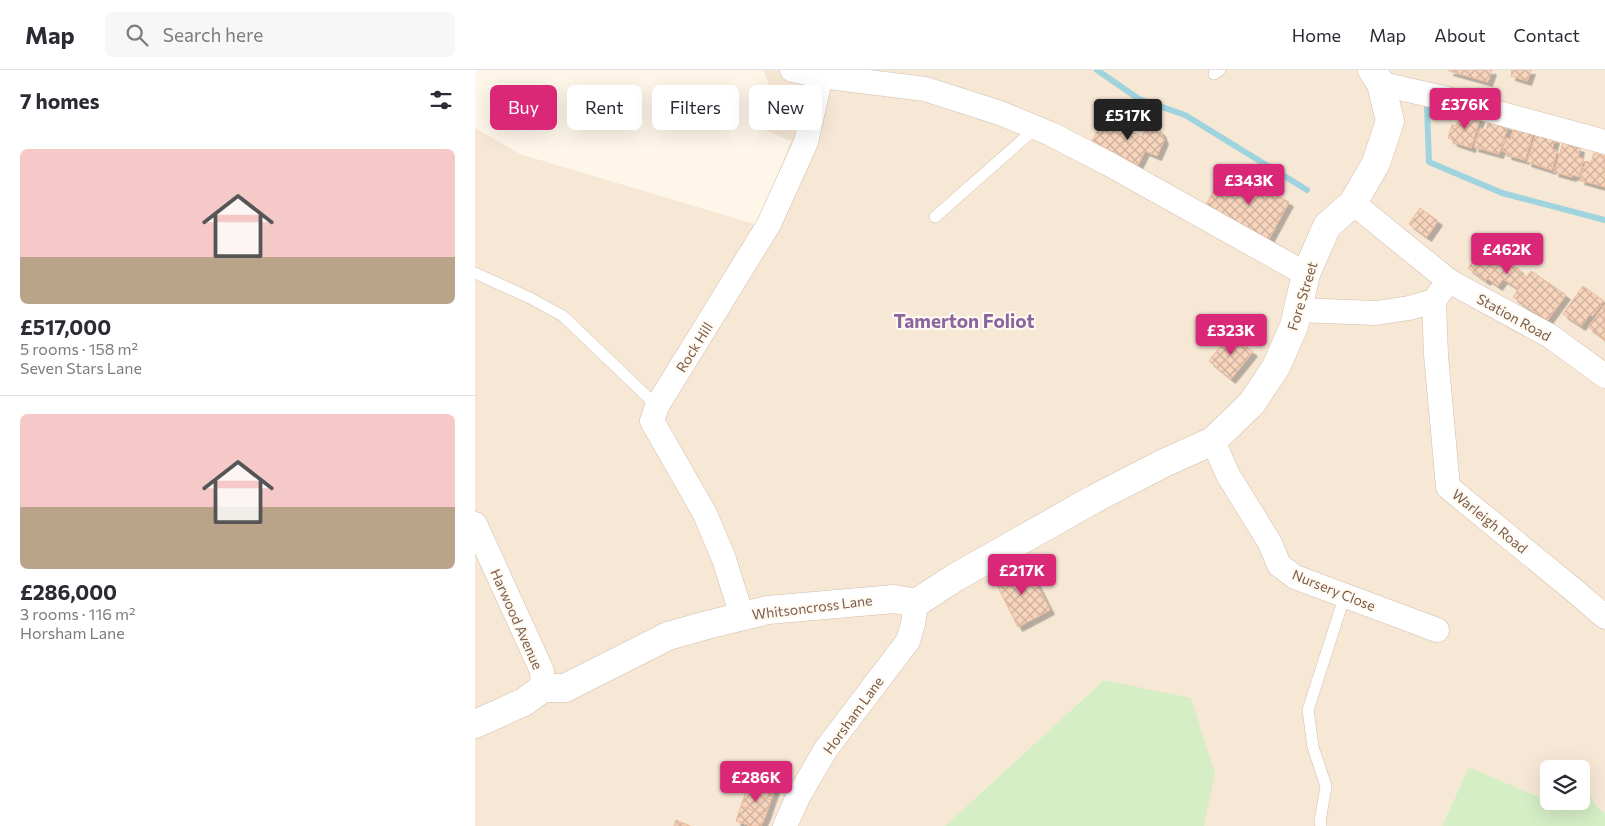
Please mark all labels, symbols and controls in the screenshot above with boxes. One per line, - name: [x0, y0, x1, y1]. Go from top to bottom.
- search box: [105, 12, 455, 57]
- text: Map: [25, 20, 75, 49]
- icon: search: [123, 21, 151, 49]
- text: Search here: [163, 23, 263, 46]
- text: Home: [1292, 24, 1341, 46]
- text: Map: [1369, 24, 1406, 46]
- text: About: [1434, 24, 1486, 46]
- text: Contact: [1514, 24, 1580, 46]
- chip: Buy: [490, 85, 557, 130]
- chip: Rent: [567, 85, 642, 130]
- chip: Filters: [652, 85, 739, 130]
- chip: New: [749, 85, 822, 130]
- icon: filters: [427, 86, 455, 114]
- text: 7 homes: [20, 88, 99, 113]
- pin: £376K: [1430, 88, 1500, 130]
- text: £376K: [1441, 94, 1489, 113]
- pin: £517K: [1093, 98, 1163, 141]
- text: £517K: [1105, 105, 1151, 124]
- pin: £343K: [1214, 164, 1284, 206]
- text: £343K: [1224, 170, 1274, 189]
- icon: home: [193, 181, 283, 271]
- pin: £462K: [1472, 232, 1542, 275]
- text: £462K: [1482, 239, 1532, 258]
- street label: Fore Street: [1283, 259, 1321, 332]
- street label: Station Road: [1474, 290, 1554, 344]
- district label: Tamerton Foliot: [893, 309, 1035, 332]
- text: £517,000: [20, 314, 111, 339]
- pin: £323K: [1196, 314, 1266, 356]
- street label: Rock Hill: [672, 319, 716, 375]
- text: £323K: [1207, 320, 1255, 339]
- text: 5 rooms · 158 m²: [20, 339, 138, 358]
- text: Seven Stars Lane: [20, 358, 142, 377]
- icon: home: [193, 447, 283, 537]
- street label: Warleigh Road: [1449, 485, 1531, 557]
- pin: £217K: [987, 554, 1057, 596]
- text: £217K: [999, 560, 1045, 579]
- street label: Harwood Avenue: [487, 566, 547, 672]
- street label: Nursery Close: [1290, 566, 1378, 614]
- text: £286,000: [20, 579, 117, 604]
- street label: Whitsoncross Lane: [751, 591, 873, 623]
- text: 3 rooms · 116 m²: [20, 604, 135, 623]
- text: Horsham Lane: [20, 623, 125, 642]
- street label: Horsham Lane: [819, 673, 887, 757]
- pin: £286K: [721, 760, 791, 803]
- map controls: [1540, 760, 1590, 810]
- button: layers: [1540, 760, 1590, 810]
- text: £286K: [731, 767, 781, 786]

